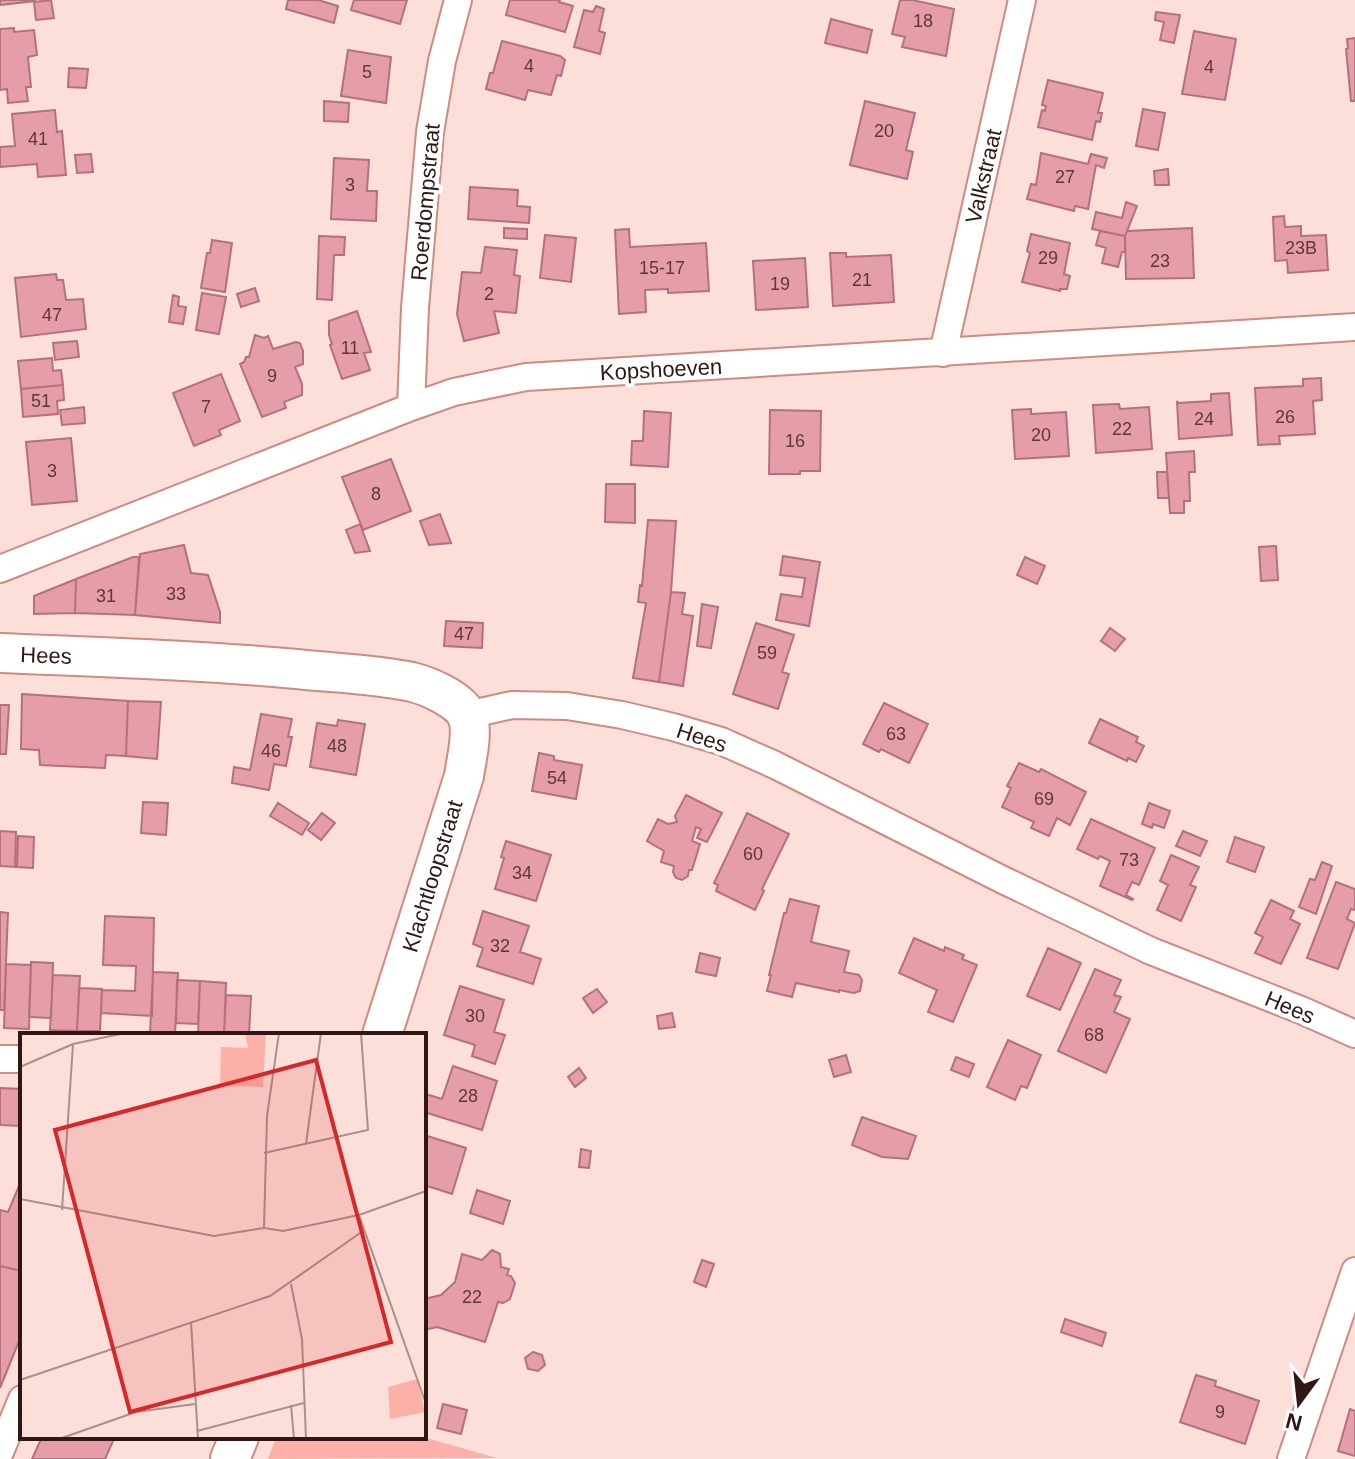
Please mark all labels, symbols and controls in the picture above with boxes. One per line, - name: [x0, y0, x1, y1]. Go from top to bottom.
- house number: 18: [913, 11, 933, 31]
- house number: 4: [524, 56, 534, 76]
- house number: 4: [1204, 57, 1214, 77]
- house number: 5: [362, 62, 372, 82]
- house number: 20: [874, 121, 894, 141]
- street label: Roerdompstraat: [406, 122, 445, 282]
- street label: Valkstraat: [960, 126, 1006, 226]
- house number: 41: [28, 129, 48, 149]
- house number: 27: [1055, 167, 1075, 187]
- house number: 3: [345, 175, 355, 195]
- house number: 23B: [1285, 238, 1317, 258]
- house number: 29: [1038, 248, 1058, 268]
- house number: 23: [1150, 251, 1170, 271]
- house number: 15-17: [639, 258, 685, 278]
- house number: 21: [852, 270, 872, 290]
- house number: 19: [770, 274, 790, 294]
- house number: 2: [484, 284, 494, 304]
- house number: 47: [42, 305, 62, 325]
- house number: 11: [341, 338, 359, 358]
- street label: Kopshoeven: [599, 354, 723, 385]
- house number: 9: [267, 366, 277, 386]
- house number: 51: [31, 391, 51, 411]
- house number: 7: [201, 397, 211, 417]
- house number: 26: [1275, 407, 1295, 427]
- house number: 24: [1194, 409, 1214, 429]
- house number: 22: [1112, 419, 1132, 439]
- house number: 20: [1031, 425, 1051, 445]
- house number: 16: [785, 431, 805, 451]
- house number: 3: [47, 461, 57, 481]
- house number: 8: [371, 484, 381, 504]
- house number: 33: [166, 584, 186, 604]
- house number: 31: [96, 586, 116, 606]
- house number: 47: [454, 624, 474, 644]
- street label: Hees: [20, 642, 72, 669]
- house number: 59: [757, 643, 777, 663]
- street label: Hees: [674, 718, 730, 757]
- house number: 63: [886, 724, 906, 744]
- house number: 48: [327, 736, 347, 756]
- house number: 46: [261, 741, 281, 761]
- house number: 54: [547, 768, 567, 788]
- house number: 69: [1034, 789, 1054, 809]
- street label: Klachtloopstraat: [397, 797, 467, 955]
- house number: 60: [743, 844, 763, 864]
- house number: 73: [1119, 850, 1139, 870]
- house number: 34: [512, 863, 532, 883]
- house number: 32: [490, 936, 510, 956]
- street label: Hees: [1261, 986, 1318, 1029]
- house number: 30: [465, 1006, 485, 1026]
- house number: 68: [1084, 1025, 1104, 1045]
- inset map: [20, 1033, 426, 1439]
- house number: 28: [458, 1086, 478, 1106]
- house number: 22: [462, 1287, 482, 1307]
- north arrow: [1259, 1363, 1339, 1443]
- house number: 9: [1215, 1402, 1225, 1422]
- text: N: [1283, 1408, 1305, 1436]

